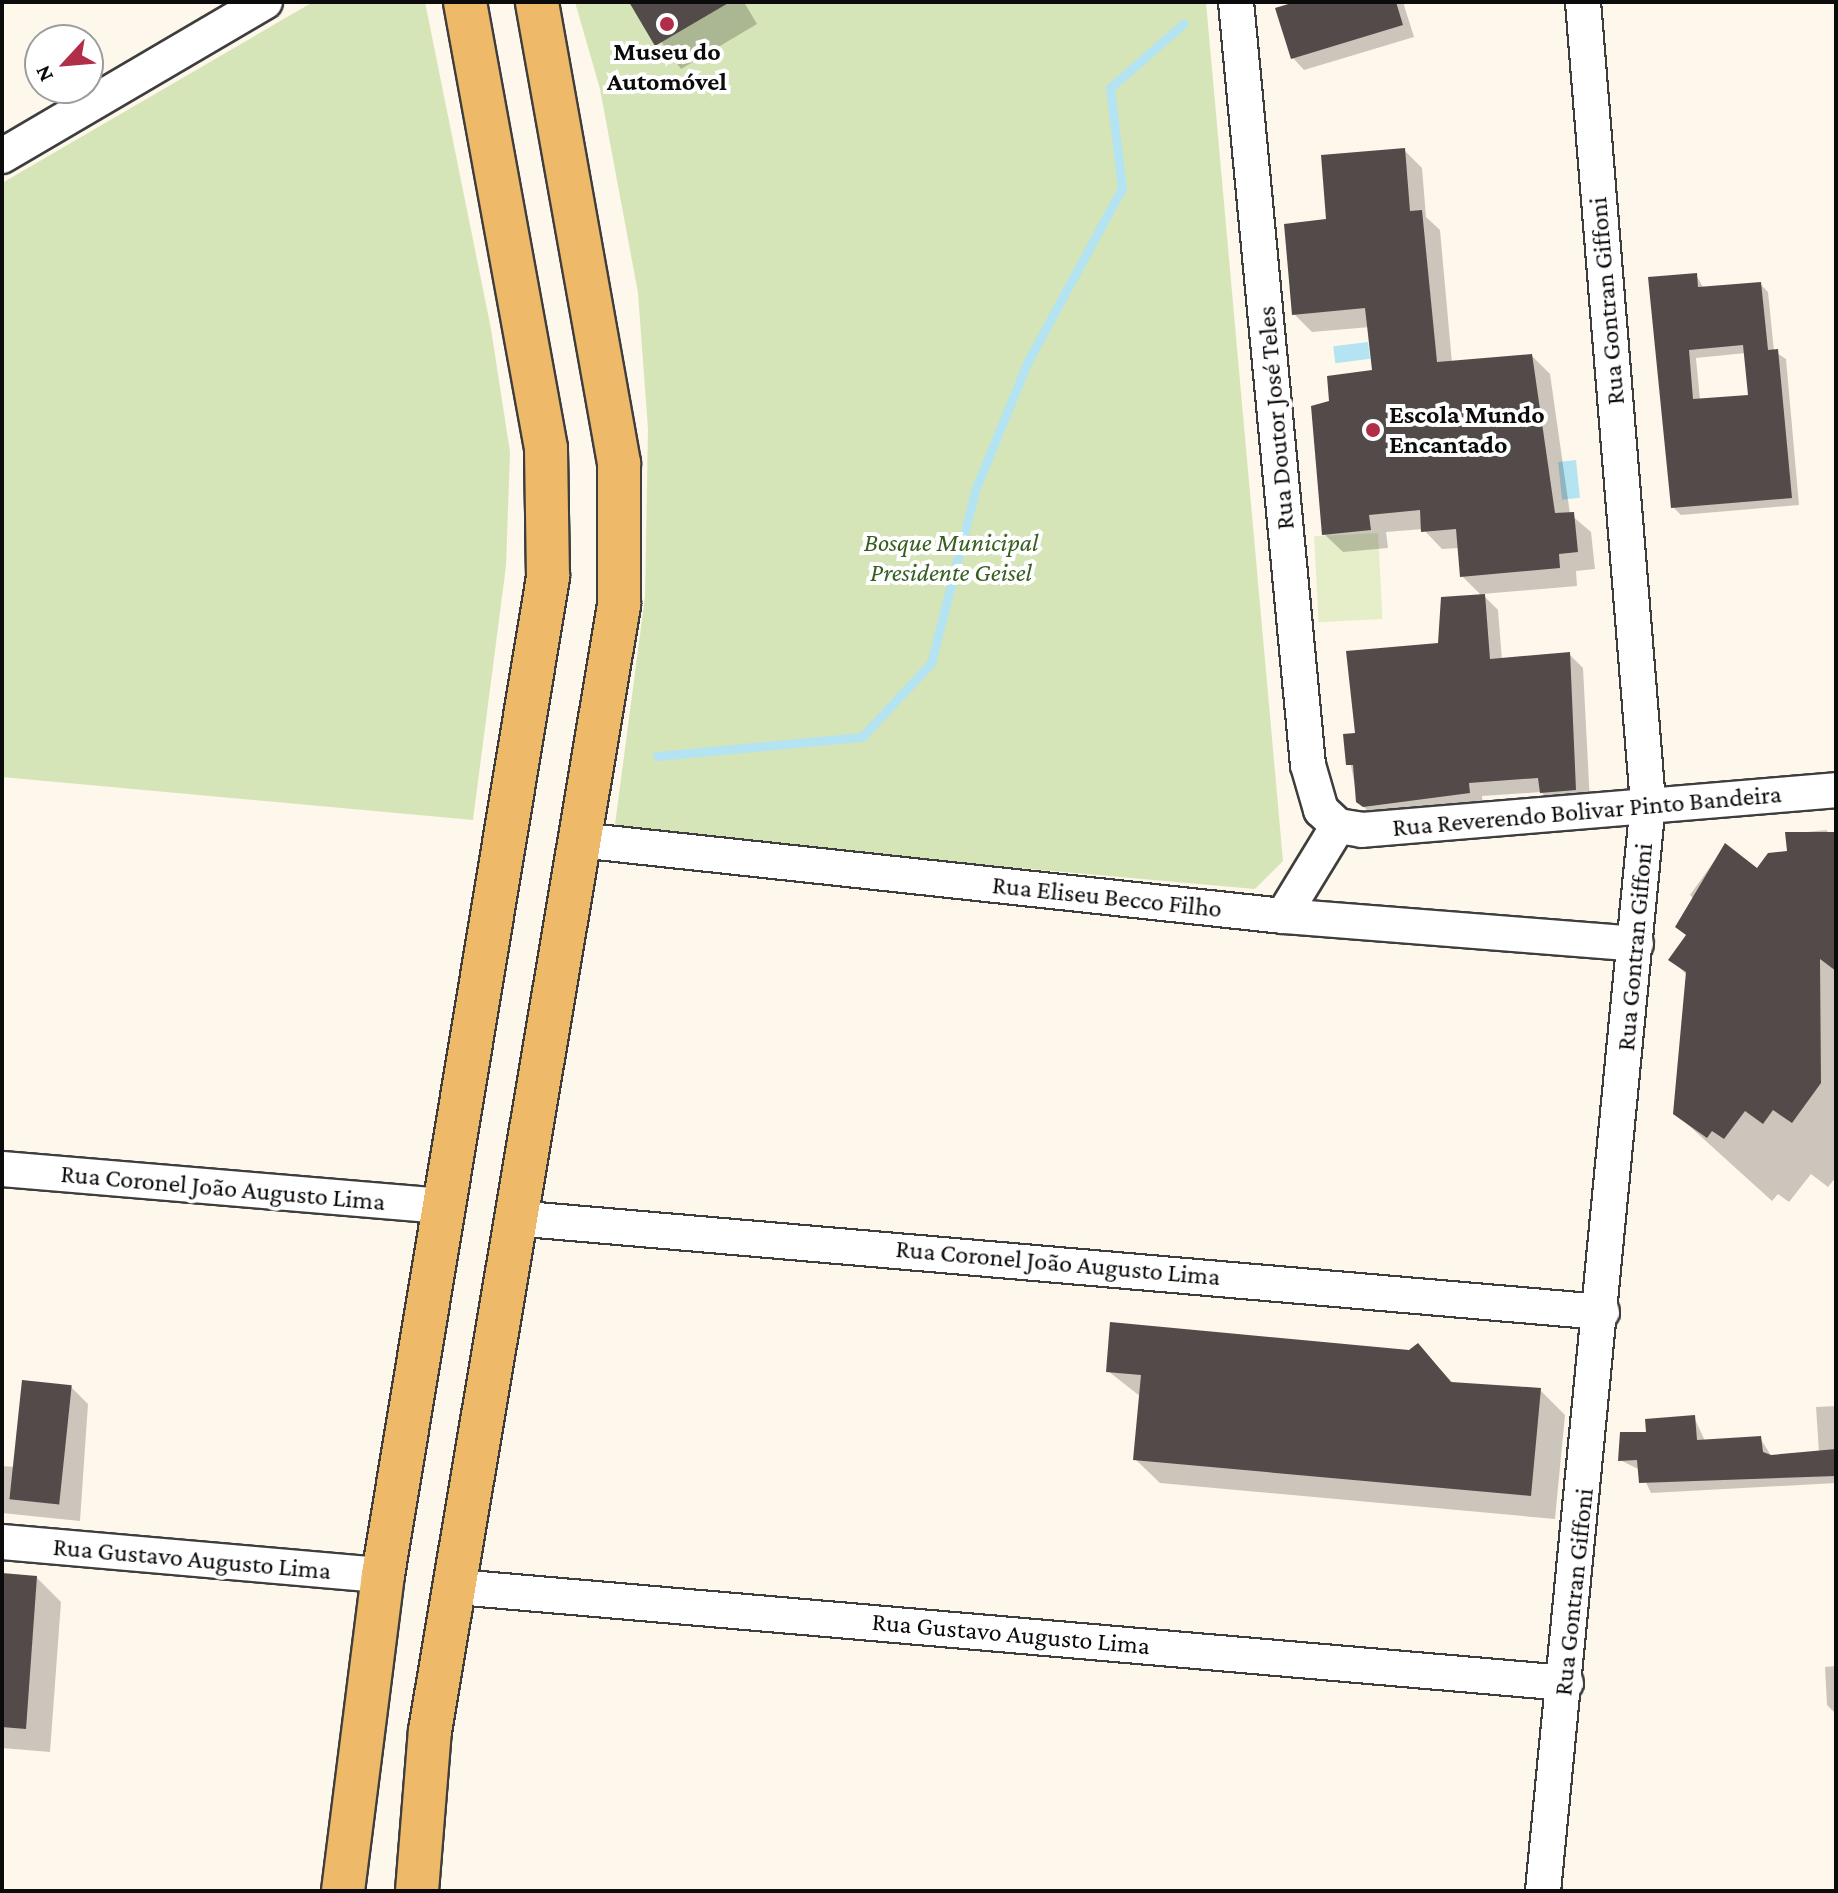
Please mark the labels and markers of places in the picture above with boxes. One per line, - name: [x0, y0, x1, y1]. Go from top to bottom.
- marker: Museu do Automóvel: [658, 15, 676, 33]
- place label: Museu do Automóvel: [607, 36, 727, 98]
- place label: Escola Mundo Encantado: [1389, 399, 1545, 460]
- marker: Escola Mundo Encantado: [1364, 421, 1382, 439]

